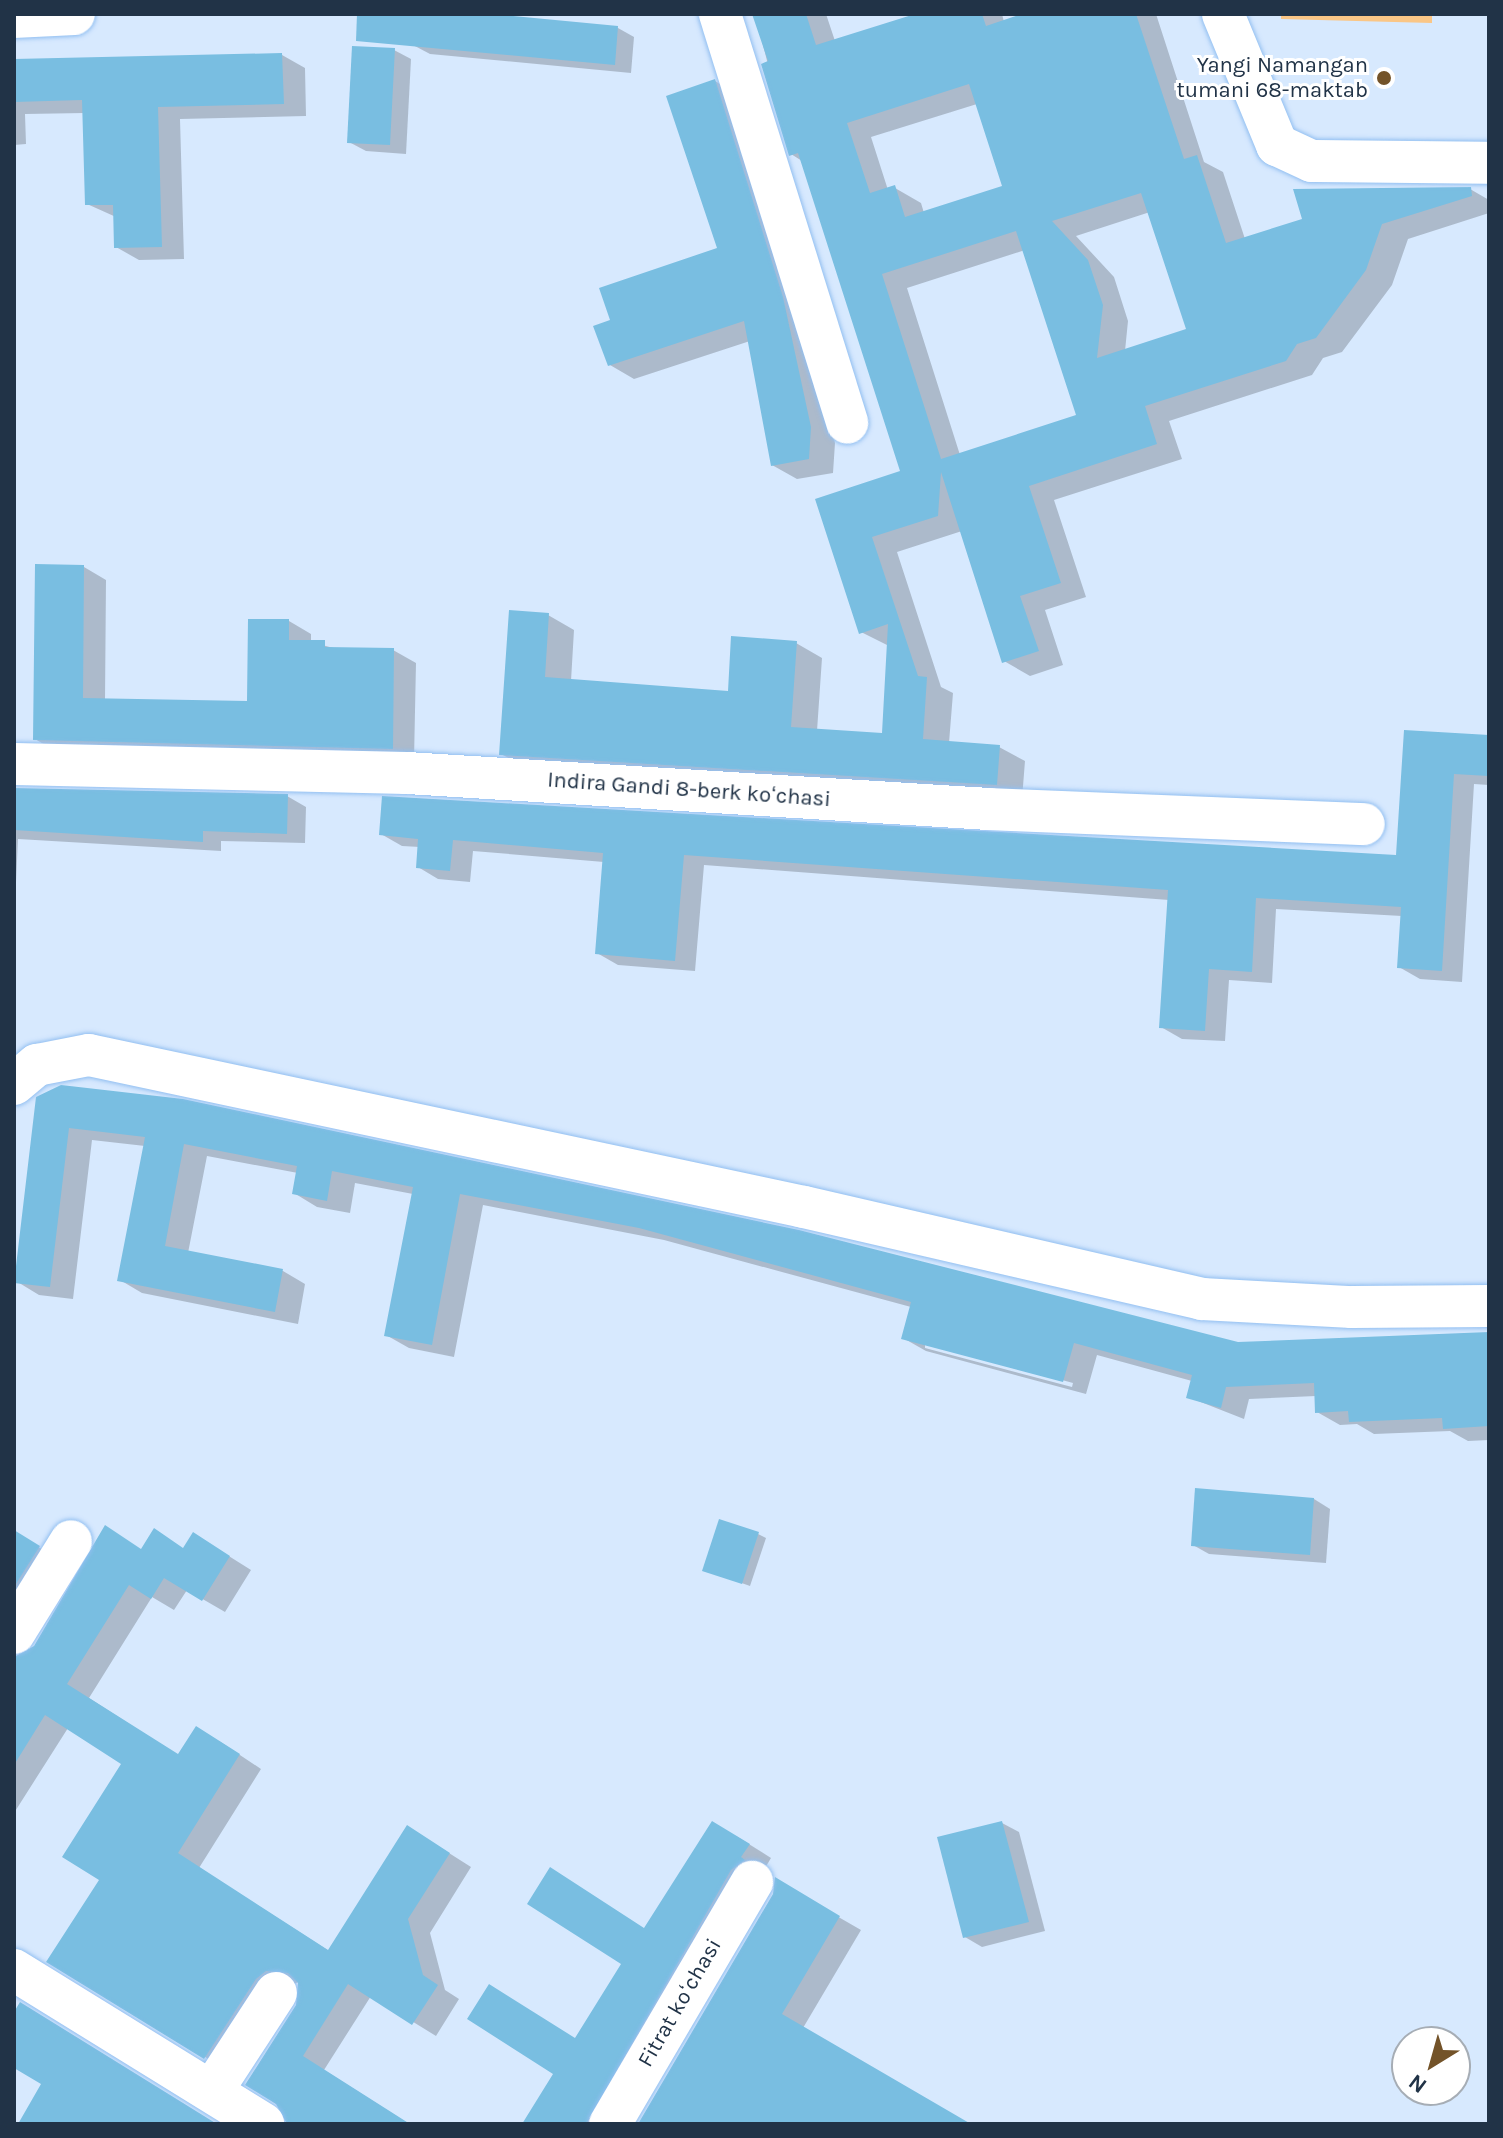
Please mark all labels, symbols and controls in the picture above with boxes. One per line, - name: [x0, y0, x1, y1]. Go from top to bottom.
- place label: Yangi Namangan tumani 68-maktab: [1176, 52, 1368, 104]
- marker: Yangi Namangan tumani 68-maktab: [1375, 69, 1393, 87]
- street label: Indira Gandi 8-berk koʻchasi: [546, 767, 832, 813]
- street label: Fitrat koʻchasi: [633, 1934, 727, 2072]
- north arrow: [1391, 2026, 1471, 2106]
- text: N: [1404, 2068, 1432, 2099]

